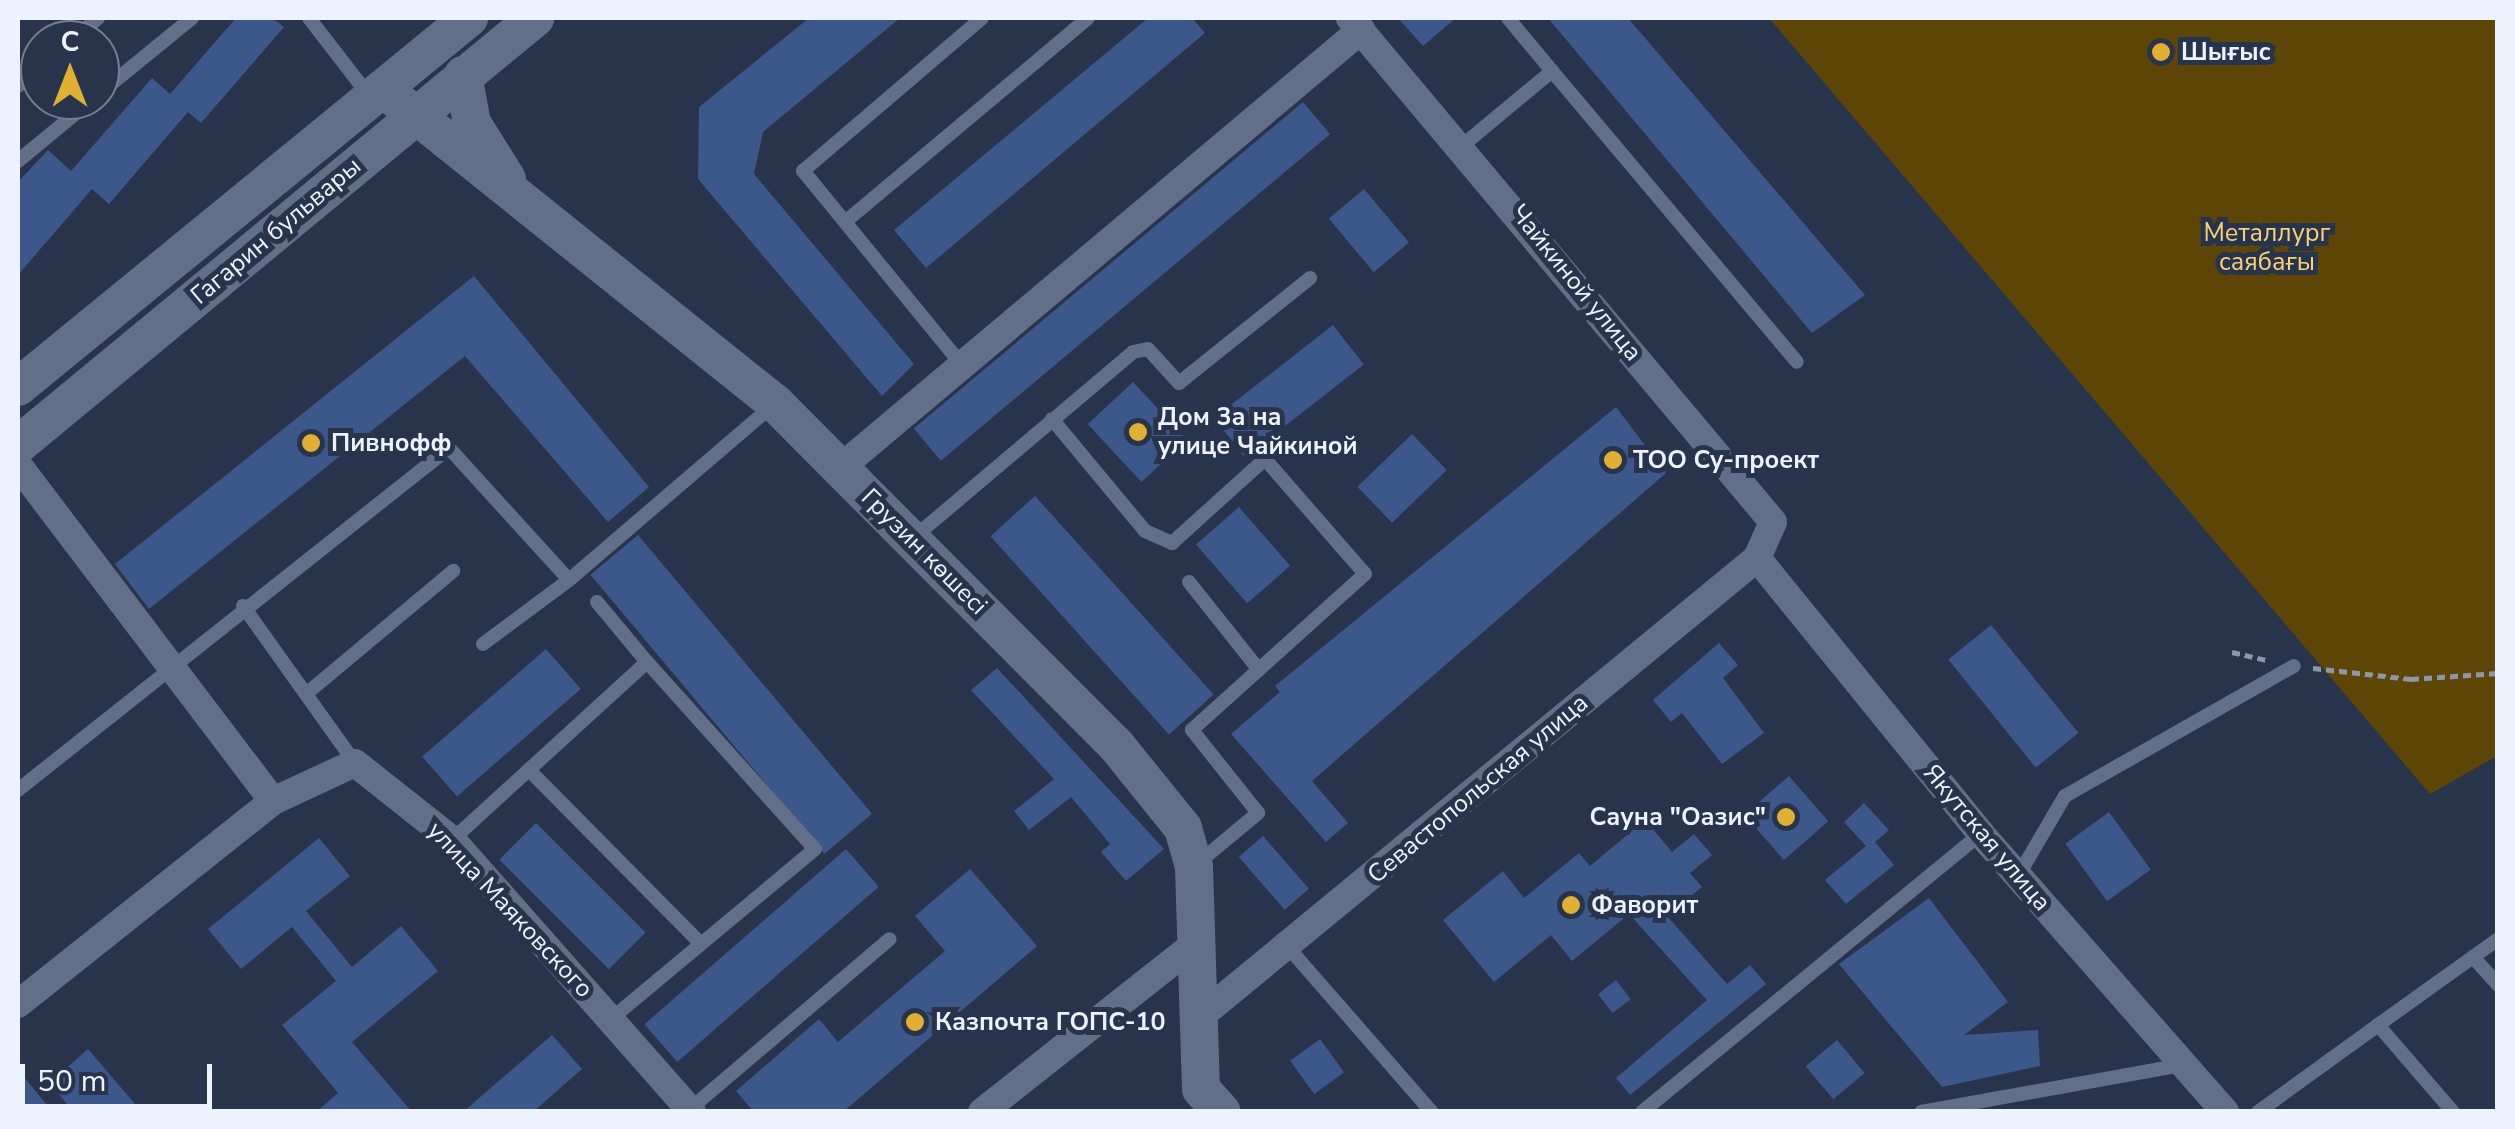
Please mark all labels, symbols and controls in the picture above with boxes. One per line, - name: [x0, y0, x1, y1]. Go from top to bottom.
- north arrow: [20, 20, 120, 120]
- text: С: [60, 23, 80, 61]
- place label: Шығыс: [2181, 37, 2271, 67]
- marker: Шығыс: [2150, 41, 2172, 63]
- street label: Гагарин бульвары: [185, 151, 367, 311]
- street label: Чайкиной улица: [1504, 199, 1648, 367]
- park label: Металлург саябағы: [2204, 219, 2330, 278]
- place label: Дом 3а на улице Чайкиной: [1158, 403, 1358, 462]
- marker: Дом 3а на улице Чайкиной: [1127, 421, 1149, 443]
- place label: Пивнофф: [331, 428, 451, 458]
- marker: Пивнофф: [300, 432, 322, 454]
- place label: ТОО Су-проект: [1633, 445, 1819, 475]
- marker: ТОО Су-проект: [1602, 449, 1624, 471]
- street label: Грузин көшесі: [855, 483, 993, 621]
- street label: Севастопольская улица: [1362, 688, 1594, 890]
- street label: Якутская улица: [1917, 759, 2057, 917]
- place label: Сауна "Оазис": [1590, 802, 1766, 832]
- marker: Сауна "Оазис": [1775, 806, 1797, 828]
- street label: улица Маяковского: [421, 816, 599, 1004]
- place label: Фаворит: [1591, 890, 1698, 920]
- marker: Фаворит: [1560, 894, 1582, 916]
- place label: Казпочта ГОПС-10: [935, 1007, 1166, 1037]
- marker: Казпочта ГОПС-10: [904, 1011, 926, 1033]
- scale bar: [25, 1044, 218, 1106]
- text: 50 m: [37, 1061, 106, 1102]

